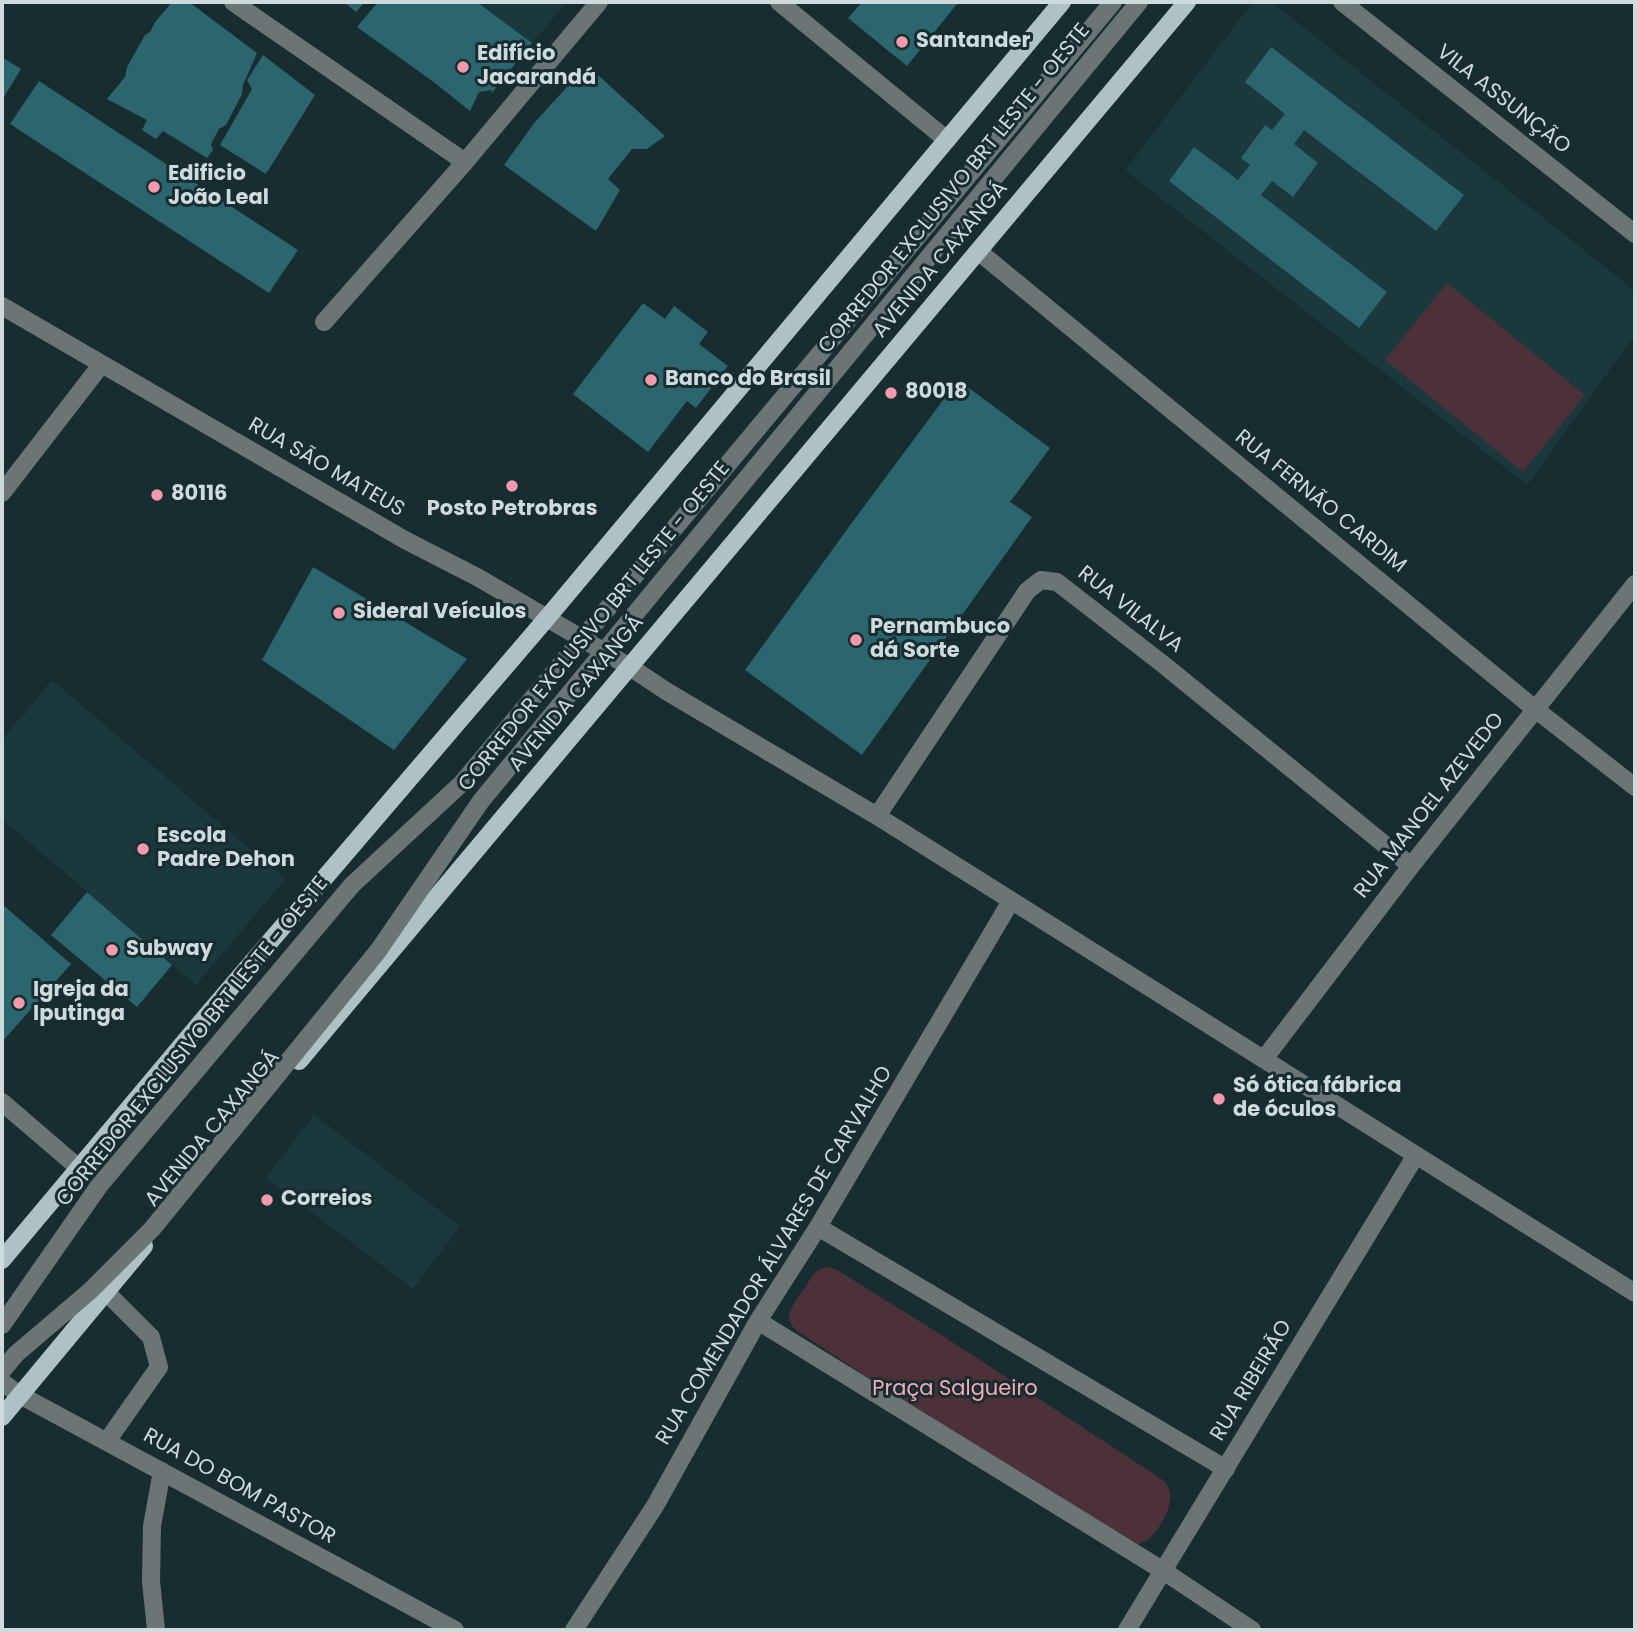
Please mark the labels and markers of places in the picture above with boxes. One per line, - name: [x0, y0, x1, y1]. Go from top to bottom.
- place label: Santander: [916, 29, 1030, 55]
- marker: Santander: [894, 34, 910, 50]
- place label: Edifício Jacarandá: [477, 42, 596, 92]
- marker: Edifício Jacarandá: [455, 59, 471, 75]
- place label: Edificio João Leal: [168, 162, 269, 212]
- marker: Edificio João Leal: [146, 179, 162, 195]
- place label: Banco do Brasil: [665, 367, 831, 393]
- marker: Banco do Brasil: [643, 372, 659, 388]
- place label: 80018: [905, 380, 967, 406]
- marker: 80018: [883, 385, 899, 401]
- marker: Posto Petrobras: [504, 478, 520, 494]
- place label: 80116: [171, 482, 227, 508]
- marker: 80116: [149, 487, 165, 503]
- place label: Posto Petrobras: [427, 497, 597, 523]
- place label: Sideral Veículos: [353, 600, 526, 626]
- marker: Sideral Veículos: [331, 605, 347, 621]
- place label: Pernambuco dá Sorte: [870, 615, 1010, 665]
- marker: Pernambuco dá Sorte: [848, 632, 864, 648]
- place label: Escola Padre Dehon: [157, 824, 295, 874]
- marker: Escola Padre Dehon: [135, 841, 151, 857]
- place label: Subway: [126, 937, 213, 963]
- marker: Subway: [104, 942, 120, 958]
- place label: Igreja da Iputinga: [33, 978, 129, 1028]
- marker: Igreja da Iputinga: [11, 995, 27, 1011]
- place label: Só ótica fábrica de óculos: [1233, 1074, 1401, 1124]
- marker: Só ótica fábrica de óculos: [1211, 1091, 1227, 1107]
- place label: Correios: [281, 1187, 373, 1213]
- marker: Correios: [259, 1192, 275, 1208]

